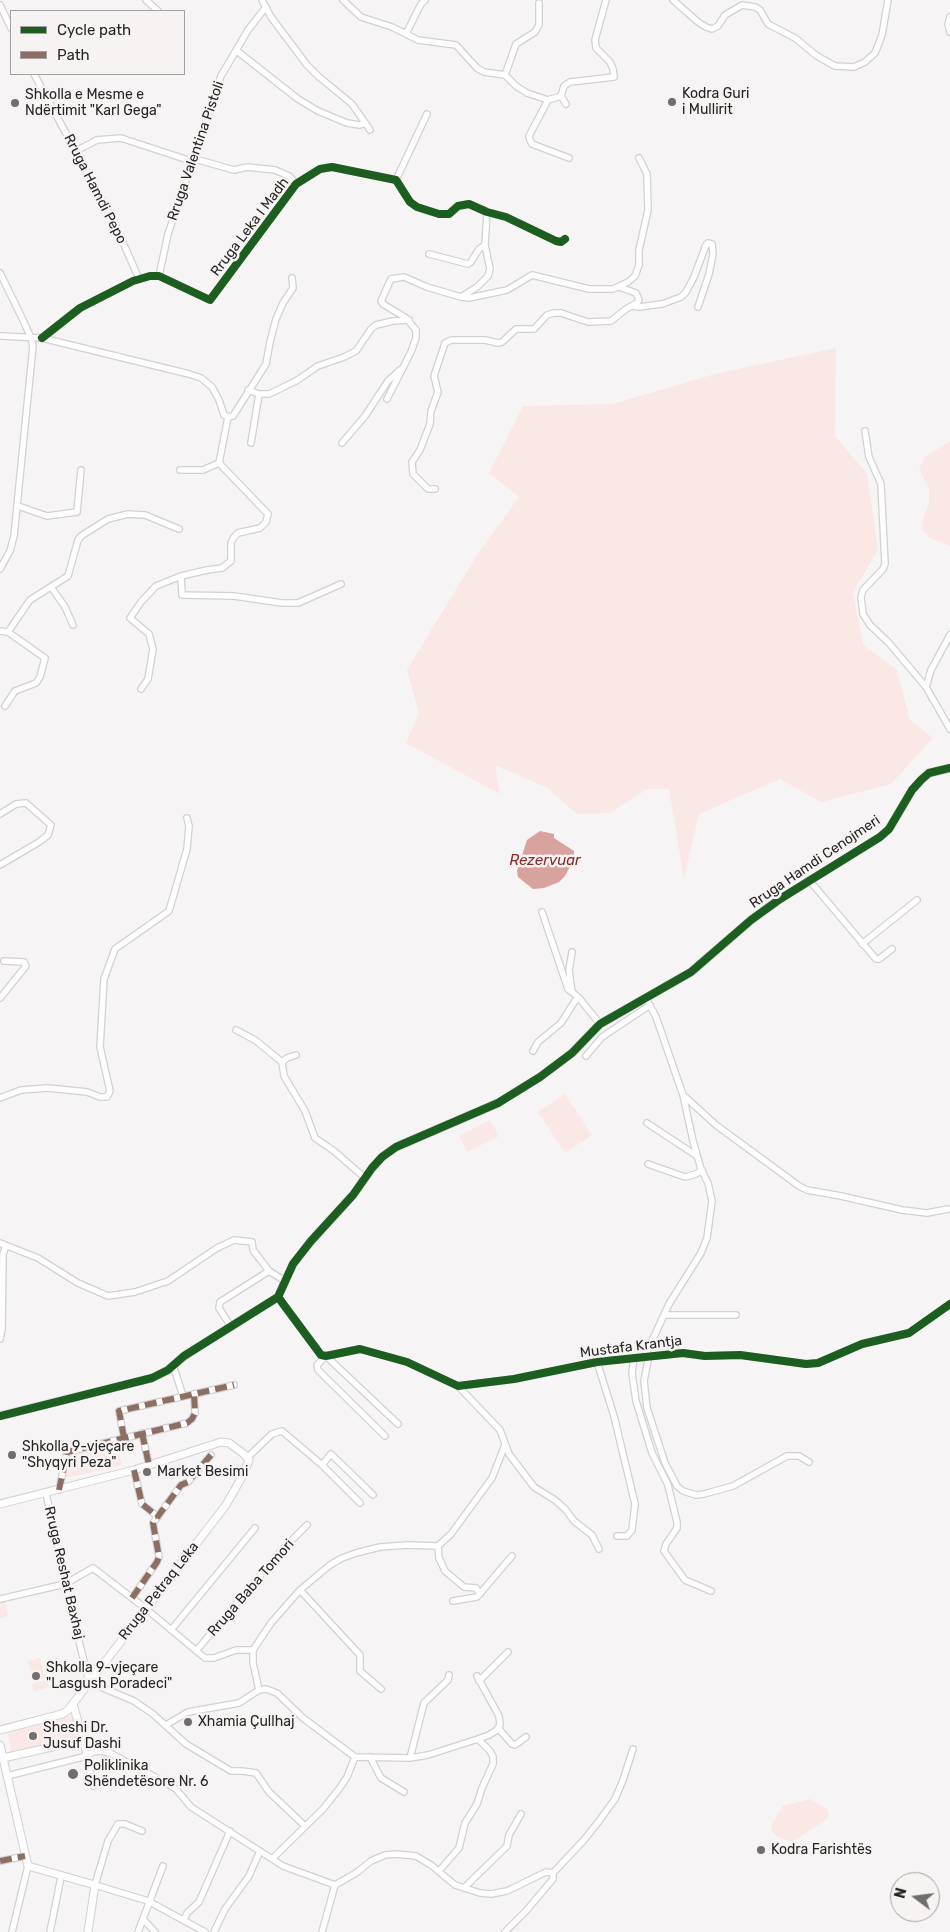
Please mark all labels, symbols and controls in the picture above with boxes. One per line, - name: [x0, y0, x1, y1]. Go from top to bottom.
- legend: [10, 10, 185, 75]
- text: Cycle path: [57, 21, 131, 39]
- text: Path: [57, 46, 90, 64]
- street label: Rruga Valentina Pistoli: [164, 79, 228, 223]
- place label: Kodra Guri i Mullirit: [682, 86, 749, 118]
- place label: Shkolla e Mesme e Ndërtimit "Karl Gega": [25, 87, 162, 120]
- marker: Kodra Guri i Mullirit: [666, 96, 678, 108]
- marker: Shkolla e Mesme e Ndërtimit "Karl Gega": [9, 97, 21, 109]
- street label: Rruga Hamdi Pepo: [60, 131, 130, 247]
- street label: Rruga Leka I Madh: [207, 174, 293, 280]
- street label: Rruga Hamdi Cenojmeri: [746, 812, 884, 912]
- water label: Rezervuar: [509, 852, 581, 870]
- street label: Mustafa Krantja: [579, 1332, 683, 1362]
- place label: Shkolla 9-vjeçare "Shyqyri Peza": [22, 1439, 134, 1471]
- marker: Shkolla 9-vjeçare "Shyqyri Peza": [6, 1449, 18, 1461]
- place label: Market Besimi: [157, 1464, 248, 1480]
- marker: Market Besimi: [141, 1466, 153, 1478]
- street label: Rruga Reshat Baxhaj: [41, 1505, 87, 1641]
- street label: Rruga Baba Tomori: [204, 1536, 298, 1640]
- street label: Rruga Petraq Leka: [116, 1539, 202, 1643]
- place label: Shkolla 9-vjeçare "Lasgush Poradeci": [46, 1660, 172, 1692]
- marker: Shkolla 9-vjeçare "Lasgush Poradeci": [30, 1670, 42, 1682]
- place label: Xhamia Çullhaj: [198, 1714, 295, 1730]
- marker: Xhamia Çullhaj: [182, 1716, 194, 1728]
- place label: Sheshi Dr. Jusuf Dashi: [43, 1720, 121, 1752]
- marker: Sheshi Dr. Jusuf Dashi: [27, 1730, 39, 1742]
- place label: Poliklinika Shëndetësore Nr. 6: [84, 1758, 208, 1790]
- marker: Poliklinika Shëndetësore Nr. 6: [66, 1767, 80, 1781]
- place label: Kodra Farishtës: [771, 1842, 872, 1858]
- marker: Kodra Farishtës: [755, 1844, 767, 1856]
- north arrow: [890, 1872, 940, 1922]
- text: N: [891, 1886, 911, 1900]

